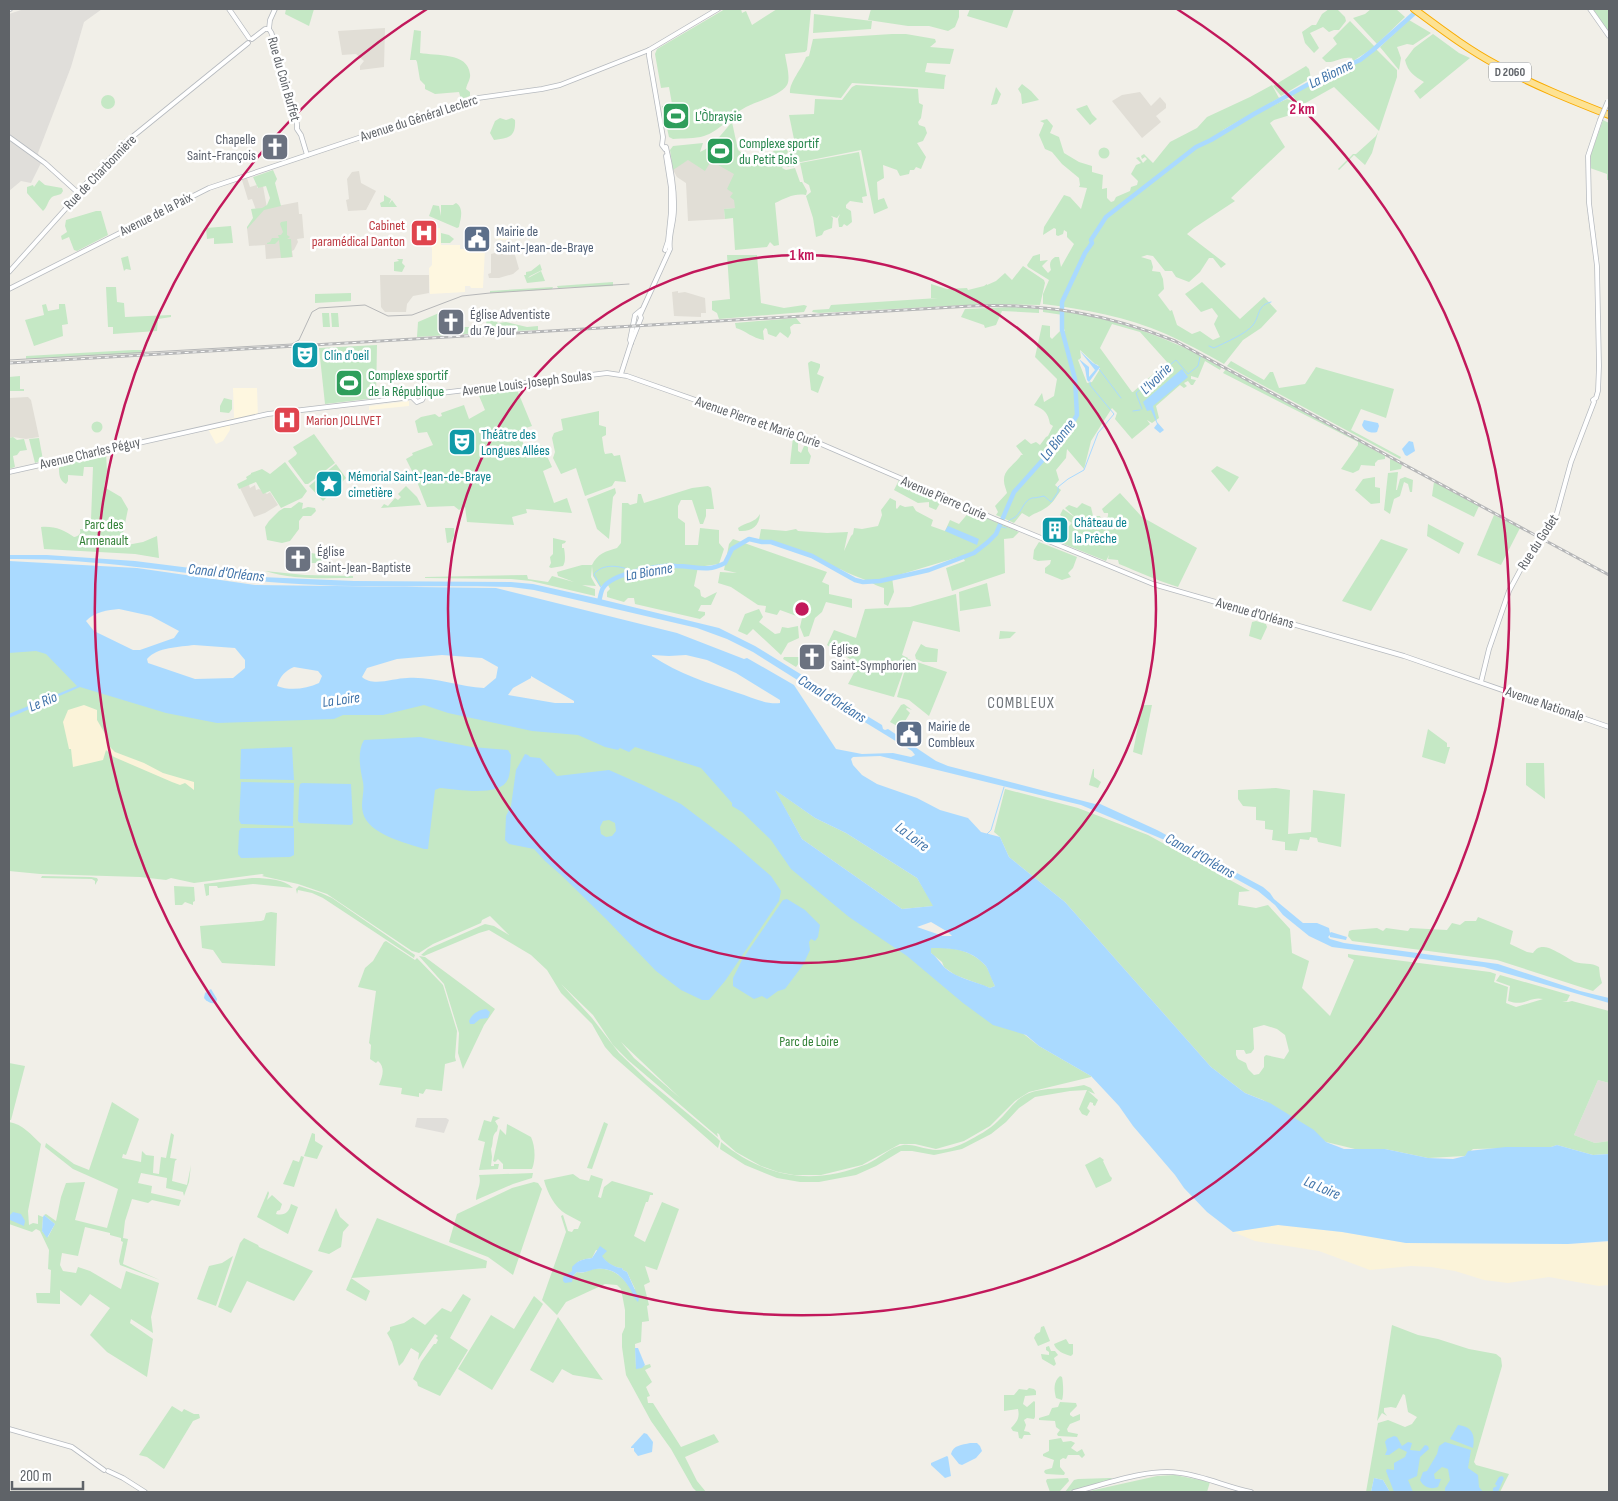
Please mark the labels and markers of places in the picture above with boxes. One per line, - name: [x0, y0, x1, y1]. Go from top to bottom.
- sports icon: L'Õbraysie: [661, 101, 691, 131]
- place label: L'Õbraysie: [695, 108, 742, 125]
- place label: Chapelle Saint-François: [187, 131, 256, 164]
- church icon: Chapelle Saint-François: [260, 132, 290, 162]
- place label: Complexe sportif du Petit Bois: [739, 135, 820, 168]
- sports icon: Complexe sportif du Petit Bois: [705, 136, 735, 166]
- place label: Cabinet paramédical Danton: [312, 217, 405, 250]
- hospital icon: Cabinet paramédical Danton: [409, 218, 439, 248]
- place label: Mairie de Saint-Jean-de-Braye: [496, 223, 594, 256]
- public building icon: Mairie de Saint-Jean-de-Braye: [462, 224, 492, 254]
- place label: Église Adventiste du 7e Jour: [470, 306, 550, 339]
- church icon: Église Adventiste du 7e Jour: [436, 307, 466, 337]
- theatre icon: Clin d'oeil: [290, 340, 320, 370]
- place label: Clin d'oeil: [324, 347, 369, 364]
- place label: Complexe sportif de la République: [368, 367, 449, 400]
- sports icon: Complexe sportif de la République: [334, 368, 364, 398]
- hospital icon: Marion JOLLIVET: [272, 405, 302, 435]
- place label: Marion JOLLIVET: [306, 412, 381, 429]
- place label: Théâtre des Longues Allées: [481, 426, 550, 459]
- theatre icon: Théâtre des Longues Allées: [447, 427, 477, 457]
- place label: Mémorial Saint-Jean-de-Braye cimetière: [348, 468, 491, 501]
- place icon: Mémorial Saint-Jean-de-Braye cimetière: [314, 469, 344, 499]
- place label: Château de la Prêche: [1074, 514, 1127, 547]
- building icon: Château de la Prêche: [1040, 515, 1070, 545]
- place label: Église Saint-Jean-Baptiste: [317, 543, 411, 576]
- church icon: Église Saint-Jean-Baptiste: [283, 544, 313, 574]
- centre of rings: [793, 600, 811, 618]
- place label: Église Saint-Symphorien: [831, 641, 917, 674]
- church icon: Église Saint-Symphorien: [797, 642, 827, 672]
- place label: Mairie de Combleux: [928, 718, 975, 751]
- public building icon: Mairie de Combleux: [894, 719, 924, 749]

